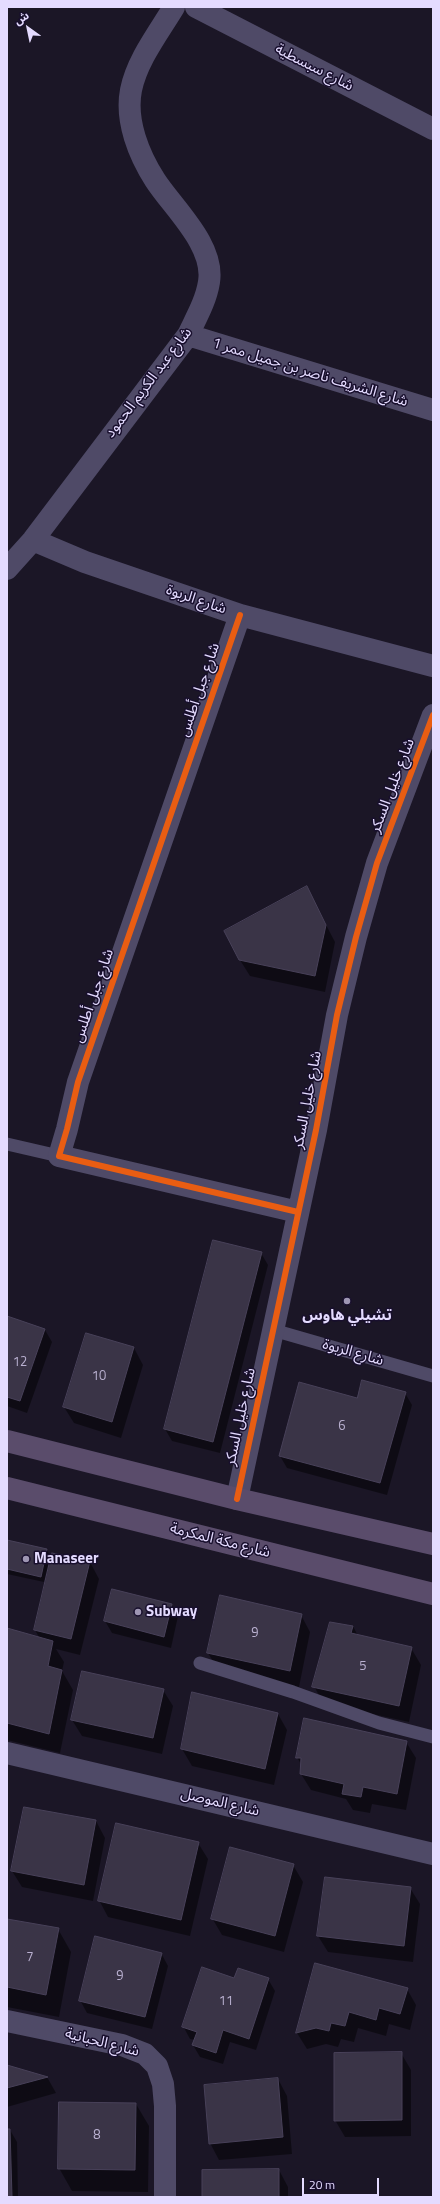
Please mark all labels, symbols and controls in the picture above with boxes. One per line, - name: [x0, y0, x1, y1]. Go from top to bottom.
- text: ش: [11, 7, 32, 29]
- north arrow: [8, 8, 48, 48]
- street label: شارع سبسطية: [272, 41, 356, 95]
- street label: شارع عبد الكريم الحمود: [102, 324, 196, 442]
- street label: شارع الشريف ناصر بن جميل ممر 1: [210, 335, 410, 411]
- street label: شارع الربوة: [163, 581, 229, 619]
- street label: شارع جبل أطلس: [176, 641, 224, 739]
- street label: شارع خليل السكر: [367, 736, 419, 836]
- street label: شارع جبل أطلس: [70, 947, 118, 1045]
- street label: شارع خليل السكر: [290, 1049, 326, 1151]
- marker: تشيلي هاوس: [342, 1296, 352, 1306]
- place label: تشيلي هاوس: [302, 1307, 392, 1325]
- street label: شارع الربوة: [320, 1336, 386, 1370]
- house number: 12: [13, 1355, 27, 1371]
- street label: شارع خليل السكر: [222, 1366, 260, 1468]
- house number: 10: [92, 1369, 106, 1385]
- house number: 6: [338, 1419, 346, 1435]
- street label: شارع مكة المكرمة: [168, 1520, 272, 1562]
- place label: Manaseer: [34, 1550, 98, 1568]
- marker: Manaseer: [21, 1554, 31, 1564]
- place label: Subway: [146, 1603, 197, 1621]
- marker: Subway: [133, 1607, 143, 1617]
- house number: 9: [251, 1626, 259, 1642]
- house number: 5: [359, 1659, 367, 1675]
- street label: شارع الموصل: [179, 1785, 261, 1821]
- house number: 7: [26, 1950, 34, 1966]
- house number: 9: [116, 1969, 124, 1985]
- house number: 11: [219, 1994, 233, 2010]
- street label: شارع الحبانية: [63, 2025, 141, 2061]
- house number: 8: [93, 2128, 101, 2144]
- scale bar: [304, 2170, 381, 2196]
- text: 20 m: [309, 2175, 335, 2194]

